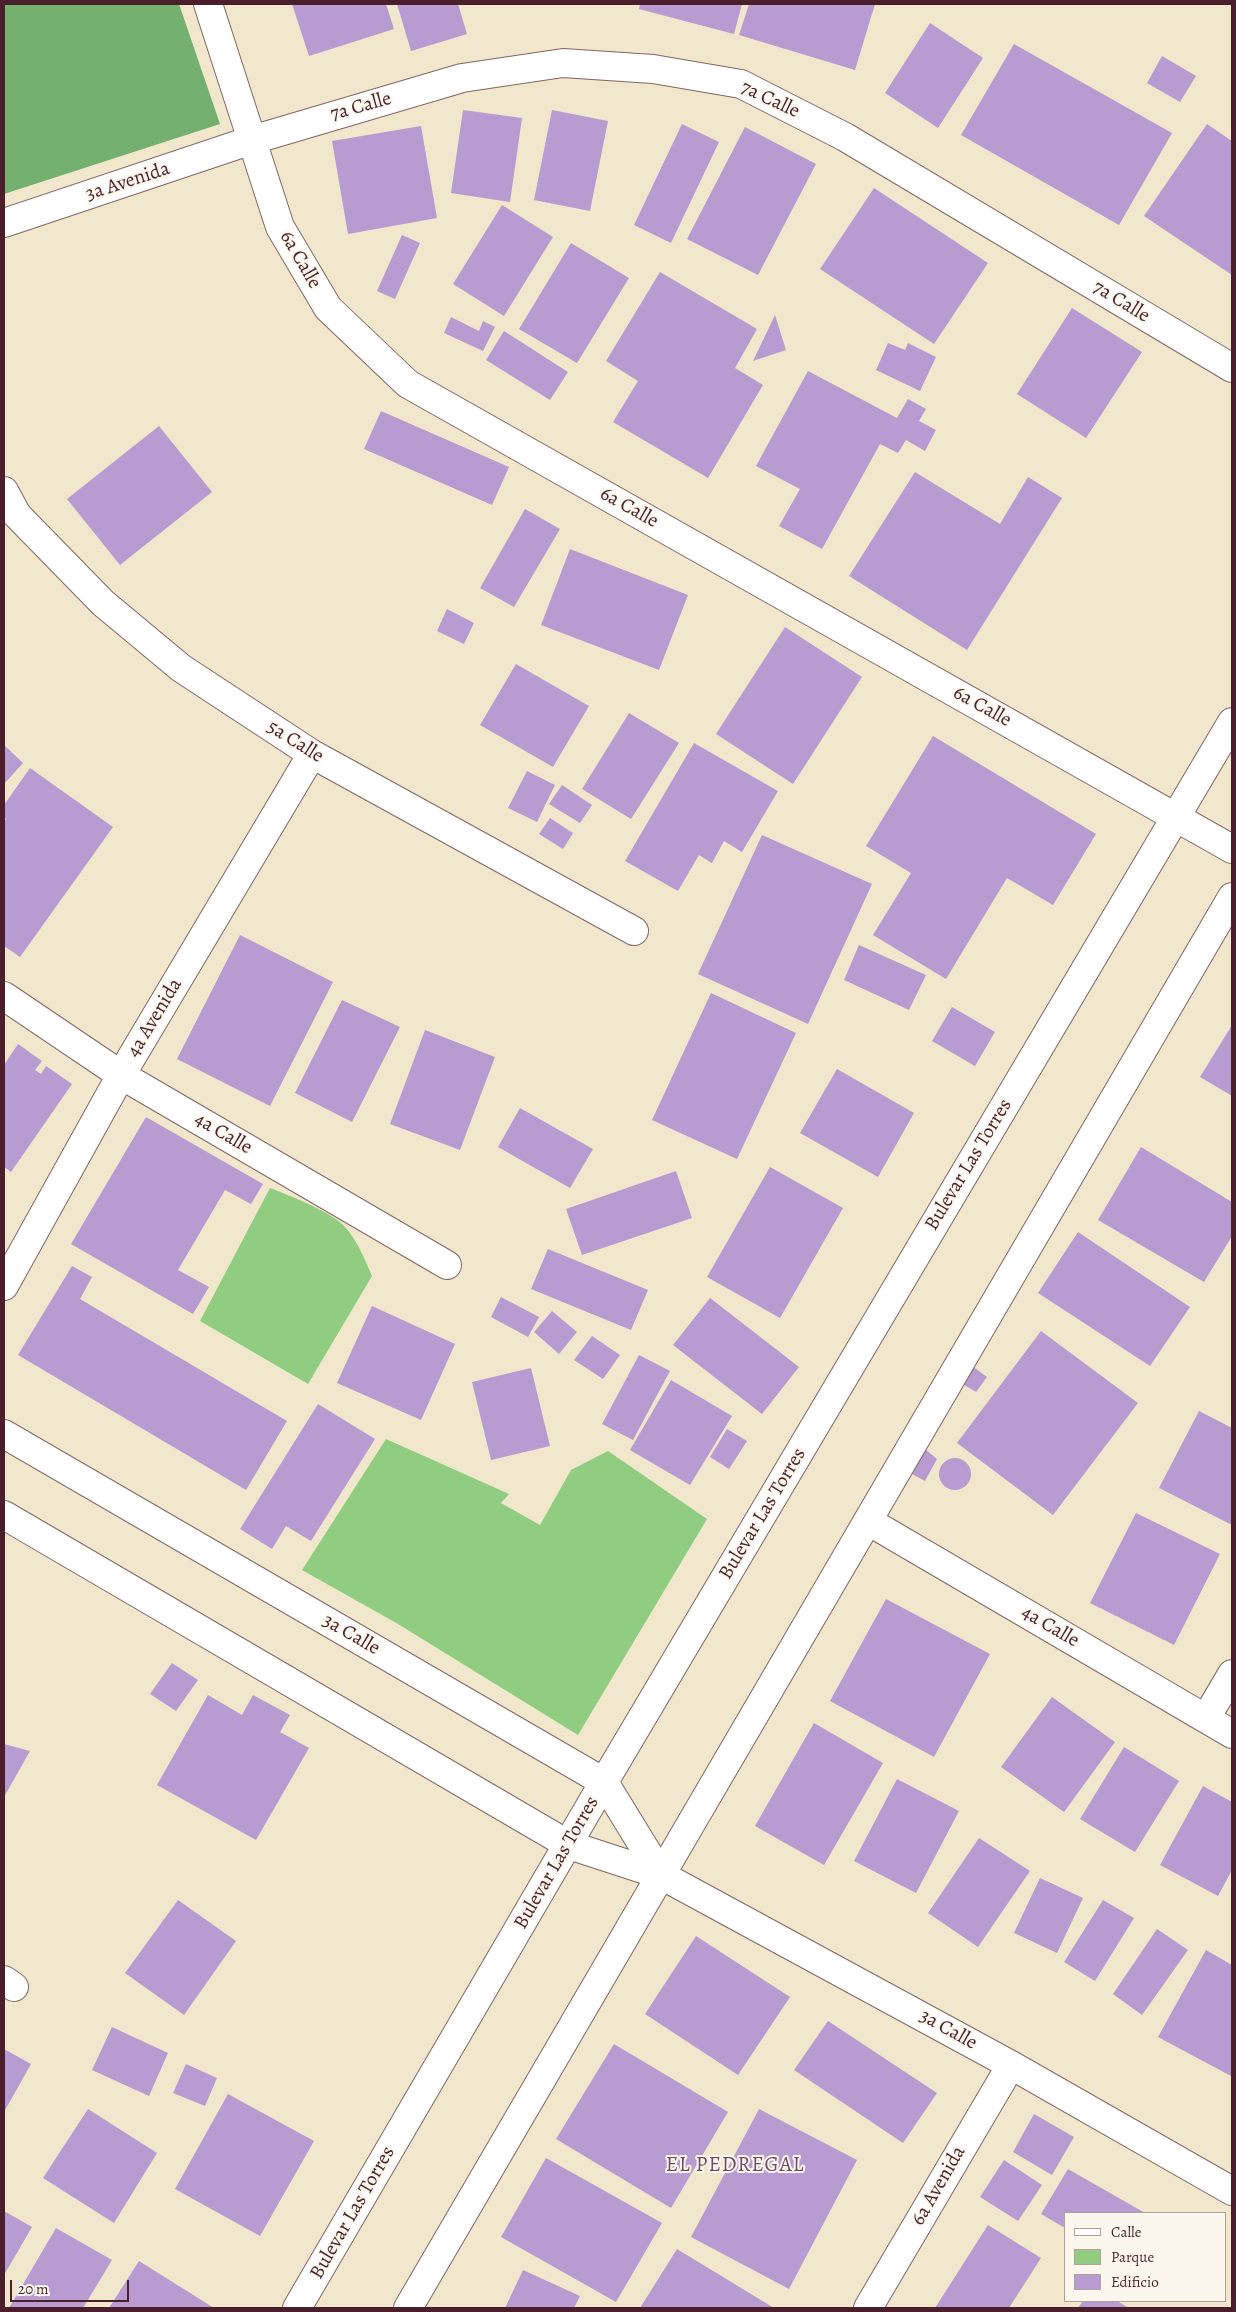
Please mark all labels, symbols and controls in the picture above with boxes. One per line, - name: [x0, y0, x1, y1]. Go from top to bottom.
- street label: 7a Calle: [737, 76, 803, 124]
- street label: 7a Calle: [328, 87, 394, 127]
- street label: 3a Avenida: [83, 157, 173, 207]
- street label: 6a Calle: [274, 227, 326, 293]
- street label: 7a Calle: [1088, 276, 1154, 328]
- street label: 6a Calle: [596, 482, 662, 534]
- street label: 6a Calle: [949, 681, 1015, 733]
- street label: 5a Calle: [262, 715, 328, 769]
- street label: 4a Avenida: [122, 974, 188, 1062]
- street label: Bulevar Las Torres: [920, 1095, 1018, 1235]
- street label: 4a Calle: [190, 1108, 256, 1160]
- street label: Bulevar Las Torres: [714, 1444, 812, 1584]
- street label: 4a Calle: [1017, 1601, 1083, 1653]
- street label: 3a Calle: [318, 1609, 384, 1661]
- street label: Bulevar Las Torres: [509, 1792, 605, 1934]
- street label: 3a Calle: [915, 2004, 981, 2056]
- street label: Bulevar Las Torres: [305, 2142, 401, 2284]
- street label: 6a Avenida: [907, 2142, 971, 2230]
- district label: EL PEDREGAL: [664, 2153, 806, 2179]
- legend: [1064, 2212, 1226, 2302]
- text: Calle: [1111, 2222, 1141, 2242]
- text: Parque: [1111, 2247, 1154, 2267]
- scale bar: [12, 2270, 131, 2302]
- text: Edificio: [1111, 2272, 1159, 2292]
- text: 20 m: [18, 2279, 49, 2299]

